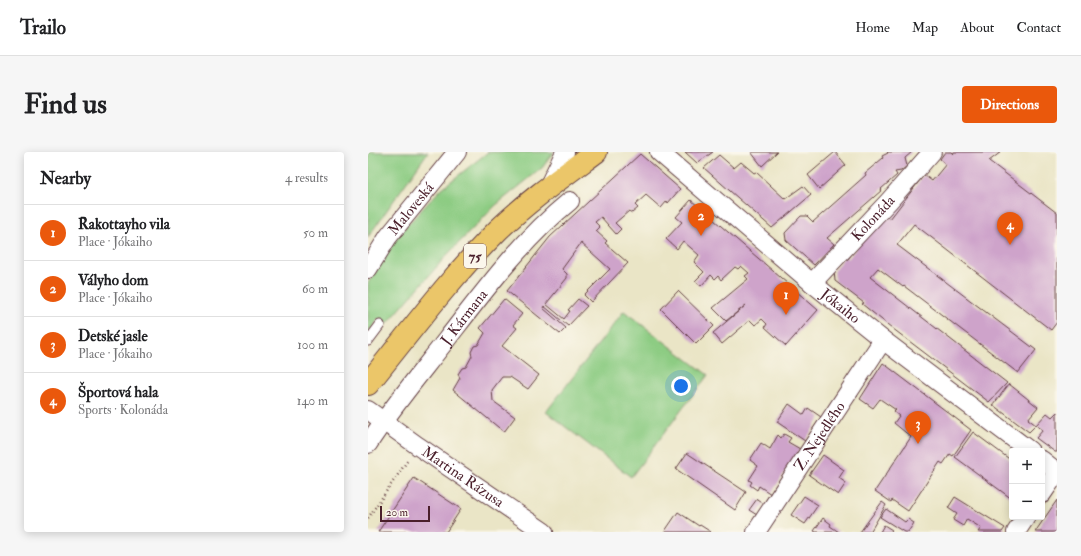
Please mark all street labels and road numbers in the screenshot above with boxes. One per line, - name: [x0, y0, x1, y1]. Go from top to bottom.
- street label: Maloveská: [384, 178, 438, 239]
- street label: Kolonáda: [847, 191, 900, 245]
- road number: 75: [464, 244, 486, 268]
- street label: Jókaiho: [816, 284, 864, 327]
- street label: J. Kármana: [436, 285, 492, 350]
- street label: Z. Nejedlého: [790, 398, 849, 474]
- street label: Martina Rázusa: [418, 442, 508, 512]

